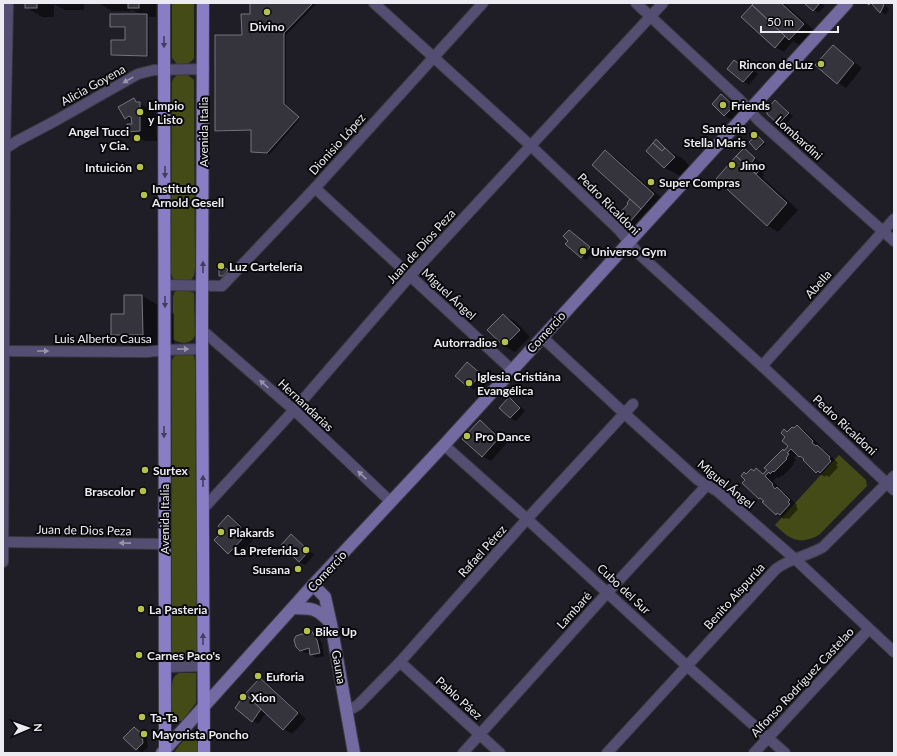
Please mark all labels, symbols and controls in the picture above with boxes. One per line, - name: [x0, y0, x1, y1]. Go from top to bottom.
- marker: Divino: [262, 7, 272, 17]
- scale bar: [761, 8, 838, 34]
- text: 50 m: [767, 14, 794, 29]
- place label: Divino: [249, 19, 285, 34]
- one-way arrow: [161, 36, 167, 49]
- place label: Rincon de Luz: [739, 57, 813, 72]
- marker: Rincon de Luz: [816, 59, 826, 69]
- street label: Alicia Goyena: [58, 61, 128, 109]
- one-way arrow: [122, 77, 133, 83]
- street label: Avenida Italia: [196, 97, 211, 167]
- place label: Limpio y Listo: [148, 98, 184, 127]
- place label: Friends: [731, 98, 770, 113]
- marker: Friends: [718, 100, 728, 110]
- marker: Limpio y Listo: [135, 107, 145, 117]
- street label: Dionisio López: [306, 110, 369, 178]
- street label: Lombardini: [772, 113, 826, 163]
- place label: Santeria Stella Maris: [684, 121, 746, 150]
- place label: Angel Tucci y Cia.: [67, 124, 129, 153]
- marker: Santeria Stella Maris: [749, 130, 759, 140]
- marker: Angel Tucci y Cia.: [132, 133, 142, 143]
- place label: Jimo: [740, 158, 765, 173]
- place label: Intuición: [85, 160, 132, 175]
- marker: Jimo: [727, 160, 737, 170]
- marker: Intuición: [135, 162, 145, 172]
- one-way arrow: [162, 166, 168, 179]
- street label: Pedro Ricaldoni: [575, 170, 643, 238]
- place label: Super Compras: [659, 175, 740, 190]
- marker: Super Compras: [646, 177, 656, 187]
- place label: Instituto Arnold Gesell: [151, 181, 224, 210]
- marker: Instituto Arnold Gesell: [139, 190, 149, 200]
- street label: Juan de Dios Peza: [384, 206, 458, 286]
- place label: Universo Gym: [591, 244, 667, 259]
- marker: Universo Gym: [578, 246, 588, 256]
- place label: Luz Cartelería: [229, 259, 303, 274]
- one-way arrow: [200, 260, 206, 273]
- marker: Luz Cartelería: [216, 261, 226, 271]
- street label: Miguel Ángel: [419, 265, 479, 323]
- street label: Abella: [801, 267, 835, 301]
- one-way arrow: [162, 296, 168, 309]
- street label: Comercio: [524, 308, 569, 356]
- street label: Luis Alberto Causa: [54, 331, 152, 346]
- place label: Autorradios: [433, 335, 497, 350]
- marker: Autorradios: [500, 337, 510, 347]
- one-way arrow: [177, 346, 190, 352]
- one-way arrow: [37, 348, 50, 354]
- place label: Iglesia Cristiána Evangélica: [477, 369, 561, 398]
- street label: Hernandarias: [275, 376, 337, 434]
- marker: Iglesia Cristiána Evangélica: [464, 378, 474, 388]
- one-way arrow: [259, 380, 270, 389]
- street label: Pedro Ricaldoni: [810, 392, 880, 458]
- one-way arrow: [161, 426, 167, 439]
- place label: Pro Dance: [475, 429, 531, 444]
- marker: Pro Dance: [462, 431, 472, 441]
- street label: Miguel Ángel: [695, 457, 757, 511]
- place label: Surtex: [153, 463, 188, 478]
- marker: Surtex: [140, 465, 150, 475]
- one-way arrow: [357, 470, 367, 480]
- one-way arrow: [200, 474, 206, 487]
- place label: Brascolor: [85, 484, 136, 499]
- street label: Avenida Italia: [157, 484, 172, 554]
- marker: Brascolor: [138, 486, 148, 496]
- street label: Rafael Pérez: [455, 521, 510, 580]
- street label: Juan de Dios Peza: [36, 522, 132, 538]
- place label: Plakards: [229, 525, 274, 540]
- marker: Plakards: [216, 527, 226, 537]
- one-way arrow: [118, 540, 131, 546]
- place label: La Preferida: [234, 543, 298, 558]
- marker: La Preferida: [301, 545, 311, 555]
- street label: Comercio: [304, 547, 350, 595]
- street label: Cubo del Sur: [594, 560, 654, 618]
- street label: Benito Aispurúa: [700, 560, 768, 632]
- place label: Susana: [253, 562, 290, 577]
- marker: Susana: [293, 564, 303, 574]
- street label: Lambaré: [553, 588, 595, 632]
- place label: La Pasteria: [149, 602, 207, 617]
- marker: La Pasteria: [136, 604, 146, 614]
- place label: Bike Up: [315, 624, 357, 639]
- street label: Alfonso Rodríguez Castelao: [747, 624, 857, 740]
- marker: Bike Up: [302, 626, 312, 636]
- one-way arrow: [200, 632, 206, 645]
- place label: Carnes Paco's: [147, 648, 220, 663]
- street label: Gauna: [329, 649, 349, 685]
- marker: Carnes Paco's: [134, 650, 144, 660]
- place label: Euforia: [266, 669, 304, 684]
- marker: Euforia: [253, 671, 263, 681]
- street label: Pablo Páez: [433, 673, 486, 723]
- place label: Xion: [251, 690, 276, 705]
- marker: Xion: [238, 692, 248, 702]
- north arrow: [8, 708, 48, 748]
- place label: Ta-Ta: [150, 710, 178, 725]
- marker: Ta-Ta: [137, 712, 147, 722]
- text: N: [32, 723, 45, 732]
- place label: Mayorista Poncho: [152, 727, 249, 742]
- marker: Mayorista Poncho: [139, 729, 149, 739]

